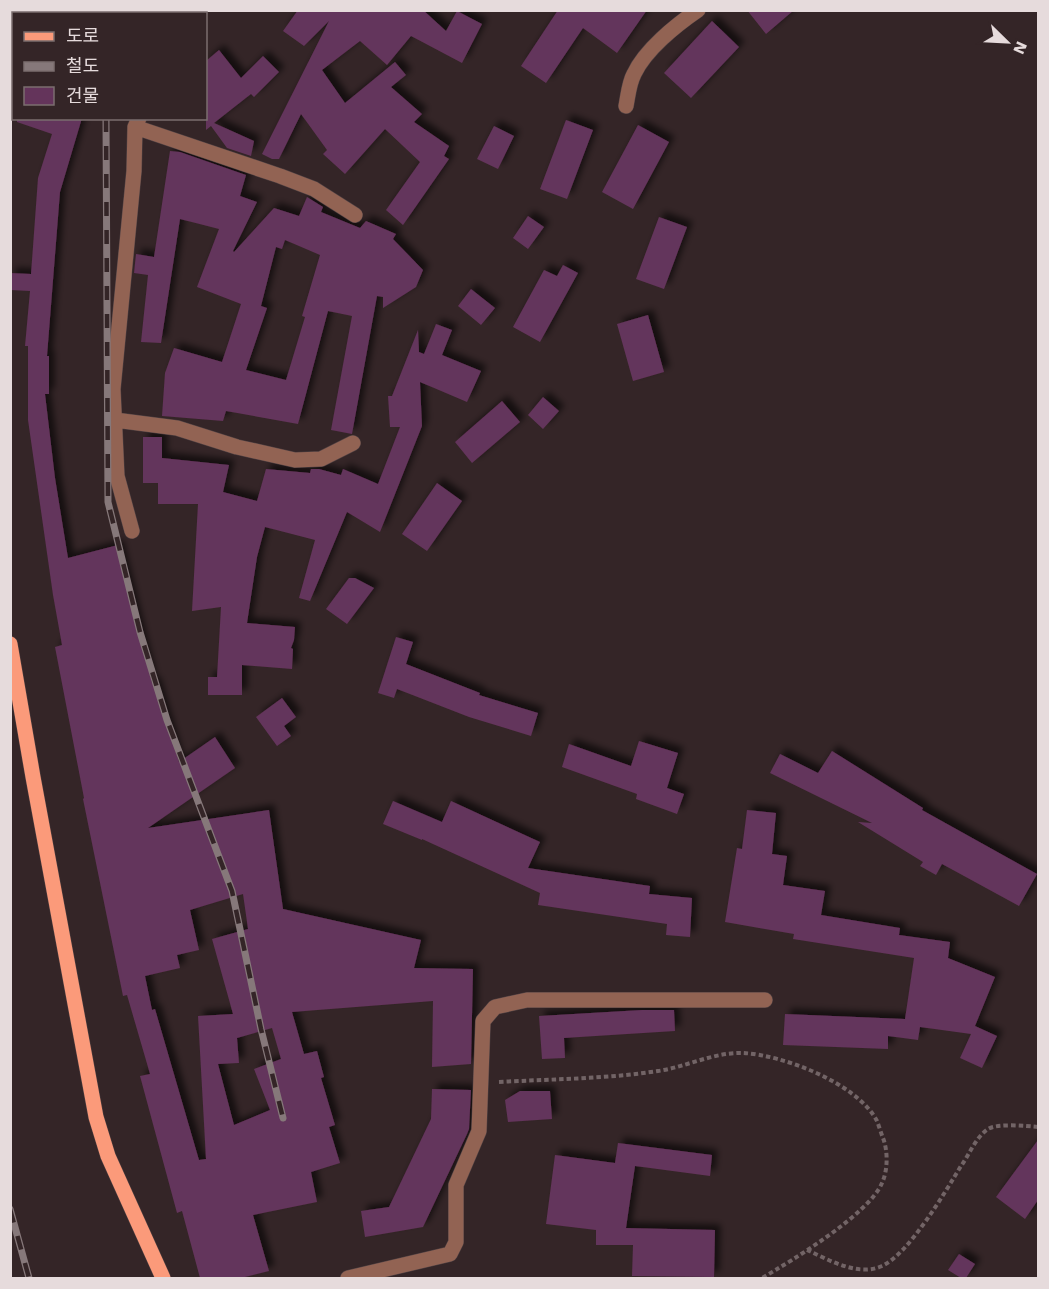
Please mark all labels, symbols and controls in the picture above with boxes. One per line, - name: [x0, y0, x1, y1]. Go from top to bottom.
- legend: [12, 12, 207, 120]
- north arrow: [977, 12, 1037, 72]
- text: 도로: [66, 25, 99, 46]
- text: N: [1009, 39, 1031, 57]
- text: 철도: [66, 55, 99, 76]
- text: 건물: [66, 85, 99, 106]

